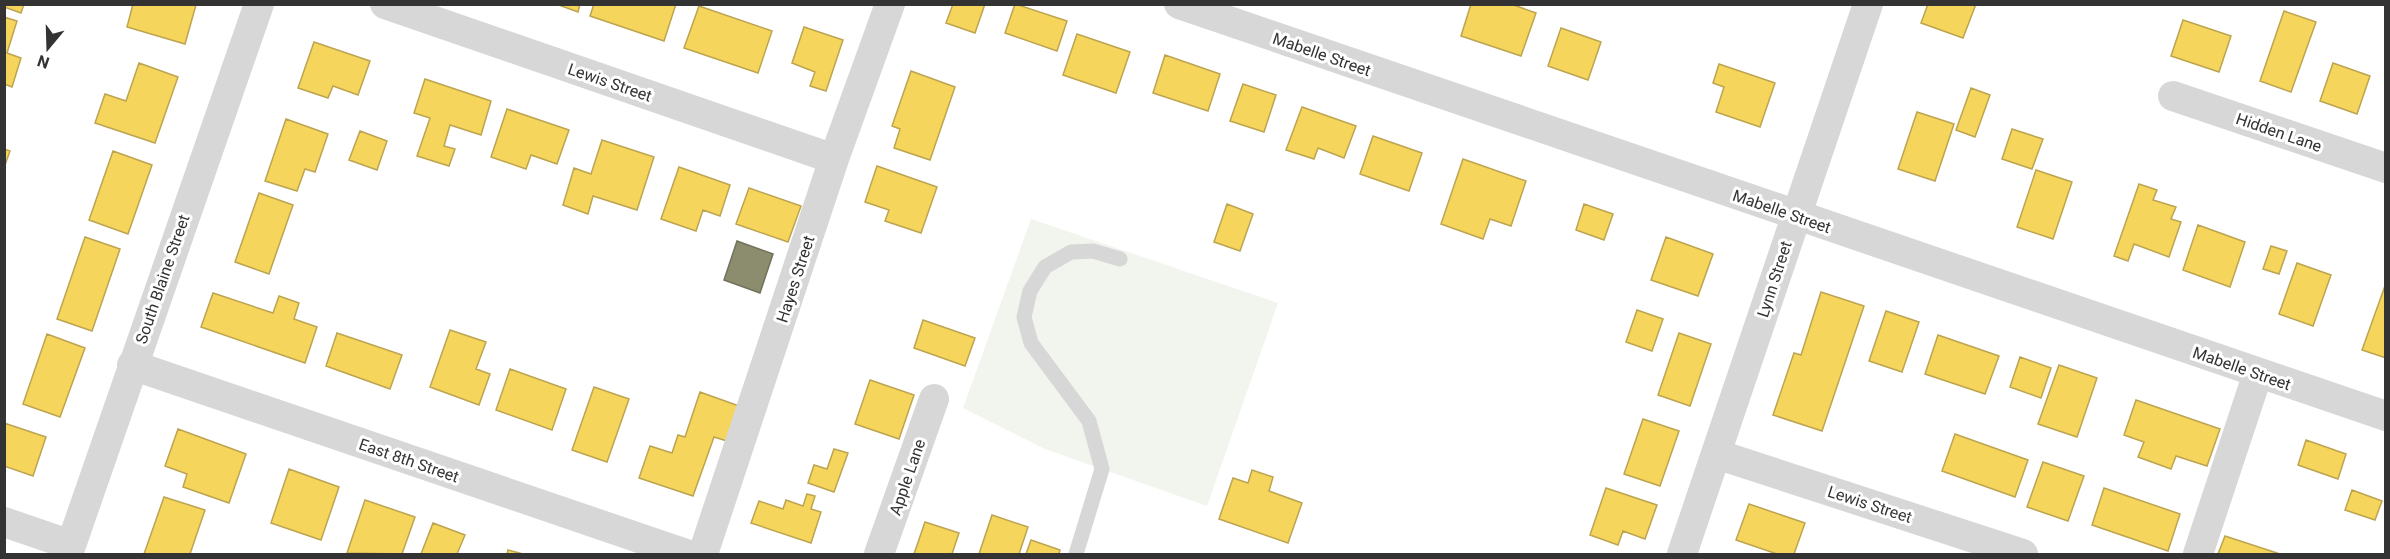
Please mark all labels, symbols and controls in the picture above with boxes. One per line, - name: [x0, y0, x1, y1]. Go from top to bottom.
- north arrow: [18, 18, 78, 78]
- street label: Mabelle Street: [1270, 29, 1373, 80]
- text: N: [35, 51, 52, 73]
- street label: Lewis Street: [565, 59, 654, 106]
- street label: Hidden Lane: [2234, 109, 2324, 156]
- street label: Mabelle Street: [1730, 186, 1833, 237]
- street label: South Blaine Street: [131, 212, 193, 346]
- street label: Hayes Street: [772, 233, 818, 325]
- street label: Lynn Street: [1753, 239, 1796, 320]
- street label: Mabelle Street: [2190, 343, 2293, 394]
- street label: East 8th Street: [356, 434, 461, 486]
- street label: Apple Lane: [886, 437, 929, 518]
- street label: Lewis Street: [1825, 482, 1914, 527]

